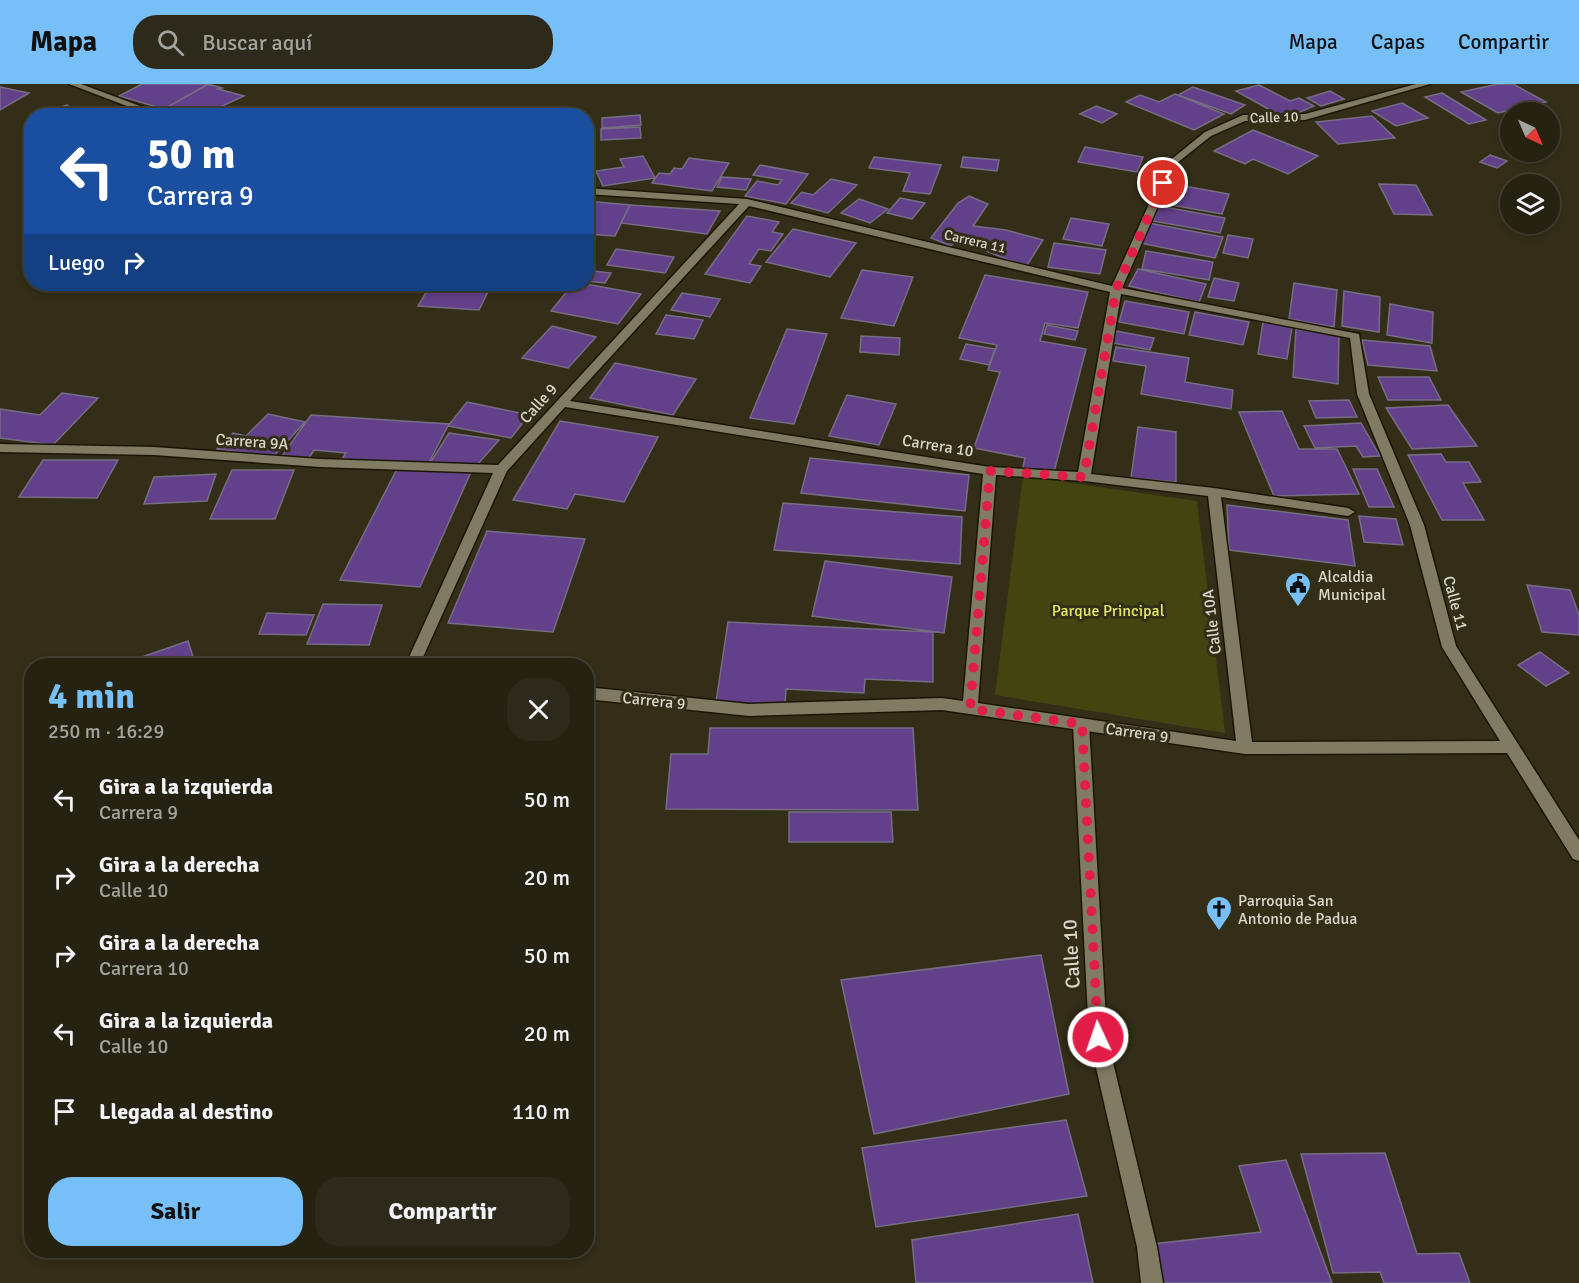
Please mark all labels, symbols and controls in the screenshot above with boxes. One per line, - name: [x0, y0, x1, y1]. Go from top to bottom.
- search box: [133, 15, 553, 69]
- text: Mapa: [30, 25, 97, 59]
- icon: search: [154, 26, 187, 59]
- text: Buscar aquí: [202, 29, 312, 56]
- text: Mapa: [1288, 29, 1338, 55]
- text: Capas: [1371, 29, 1425, 55]
- text: Compartir: [1458, 29, 1549, 55]
- north arrow: [1500, 102, 1560, 162]
- map controls: [1500, 102, 1560, 234]
- street label: Calle 10: [1249, 108, 1299, 127]
- text: 50 m: [147, 129, 236, 180]
- icon: left: [48, 132, 126, 210]
- pin: [1137, 157, 1188, 208]
- icon: arrive: [1146, 166, 1179, 199]
- button: layers: [1500, 174, 1560, 234]
- text: Carrera 9: [147, 180, 254, 213]
- street label: Carrera 11: [942, 226, 1007, 257]
- icon: right: [117, 246, 150, 279]
- text: Luego: [48, 249, 105, 276]
- street label: Calle 9: [516, 380, 562, 428]
- street label: Carrera 9A: [215, 429, 289, 455]
- street label: Carrera 10: [901, 430, 975, 461]
- place label: Alcaldia Municipal: [1318, 567, 1386, 605]
- public building icon: Alcaldia Municipal: [1283, 570, 1313, 608]
- street label: Calle 11: [1438, 574, 1472, 633]
- street label: Calle 10A: [1198, 588, 1226, 656]
- park label: Parque Principal: [1052, 601, 1165, 621]
- text: 4 min: [48, 674, 135, 719]
- button: close: [507, 678, 570, 741]
- street label: Carrera 9: [621, 688, 686, 714]
- text: 250 m · 16:29: [48, 719, 164, 744]
- street label: Carrera 9: [1104, 719, 1170, 747]
- text: Gira a la izquierda: [99, 773, 273, 800]
- icon: left: [48, 783, 81, 816]
- text: 50 m: [524, 786, 570, 813]
- text: Carrera 9: [99, 800, 178, 825]
- text: Gira a la derecha: [99, 851, 260, 878]
- icon: right: [48, 861, 81, 894]
- text: 20 m: [524, 864, 570, 891]
- text: Calle 10: [99, 878, 168, 903]
- place label: Parroquia San Antonio de Padua: [1238, 891, 1357, 929]
- church icon: Parroquia San Antonio de Padua: [1204, 894, 1234, 932]
- street label: Calle 10: [1057, 919, 1086, 989]
- text: Gira a la derecha: [99, 929, 260, 956]
- icon: right: [48, 939, 81, 972]
- text: 50 m: [524, 942, 570, 969]
- text: Carrera 10: [99, 956, 189, 981]
- position arrow: [1066, 1005, 1130, 1069]
- text: Gira a la izquierda: [99, 1007, 273, 1034]
- icon: left: [48, 1017, 81, 1050]
- text: 20 m: [524, 1020, 570, 1047]
- text: Calle 10: [99, 1034, 168, 1059]
- icon: arrive: [48, 1095, 81, 1128]
- text: Llegada al destino: [99, 1098, 273, 1125]
- text: 110 m: [512, 1098, 570, 1125]
- button: Salir: [48, 1177, 303, 1246]
- button: Compartir: [315, 1177, 570, 1246]

